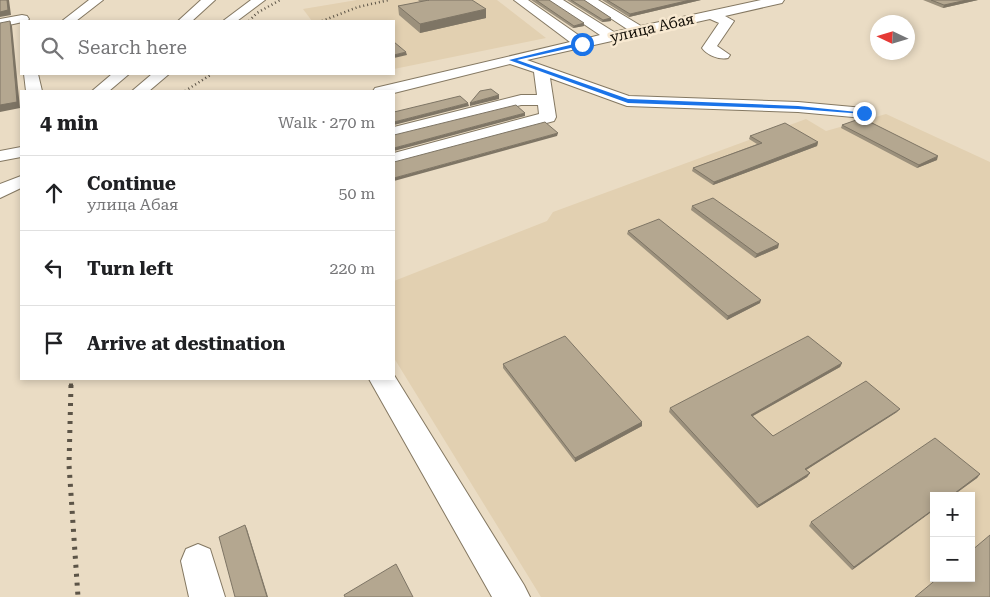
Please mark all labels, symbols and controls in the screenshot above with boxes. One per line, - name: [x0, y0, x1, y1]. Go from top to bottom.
- street label: улица Абая: [608, 10, 696, 46]
- north arrow: [870, 15, 915, 60]
- search box: [20, 20, 395, 75]
- route start: [571, 33, 594, 56]
- icon: search: [38, 34, 66, 62]
- text: Search here: [78, 36, 187, 59]
- route end: [853, 102, 876, 125]
- text: 4 min: [40, 111, 98, 135]
- text: Walk · 270 m: [278, 113, 375, 132]
- text: Continue: [87, 172, 176, 195]
- icon: ahead: [40, 179, 68, 207]
- text: 50 m: [338, 184, 375, 203]
- text: улица Абая: [87, 195, 178, 214]
- icon: left: [40, 254, 68, 282]
- text: Turn left: [87, 257, 173, 280]
- text: 220 m: [329, 259, 375, 278]
- icon: arrive: [40, 329, 68, 357]
- text: Arrive at destination: [87, 332, 285, 355]
- map controls: [930, 492, 975, 582]
- button: +: [930, 492, 975, 537]
- button: −: [930, 537, 975, 582]

